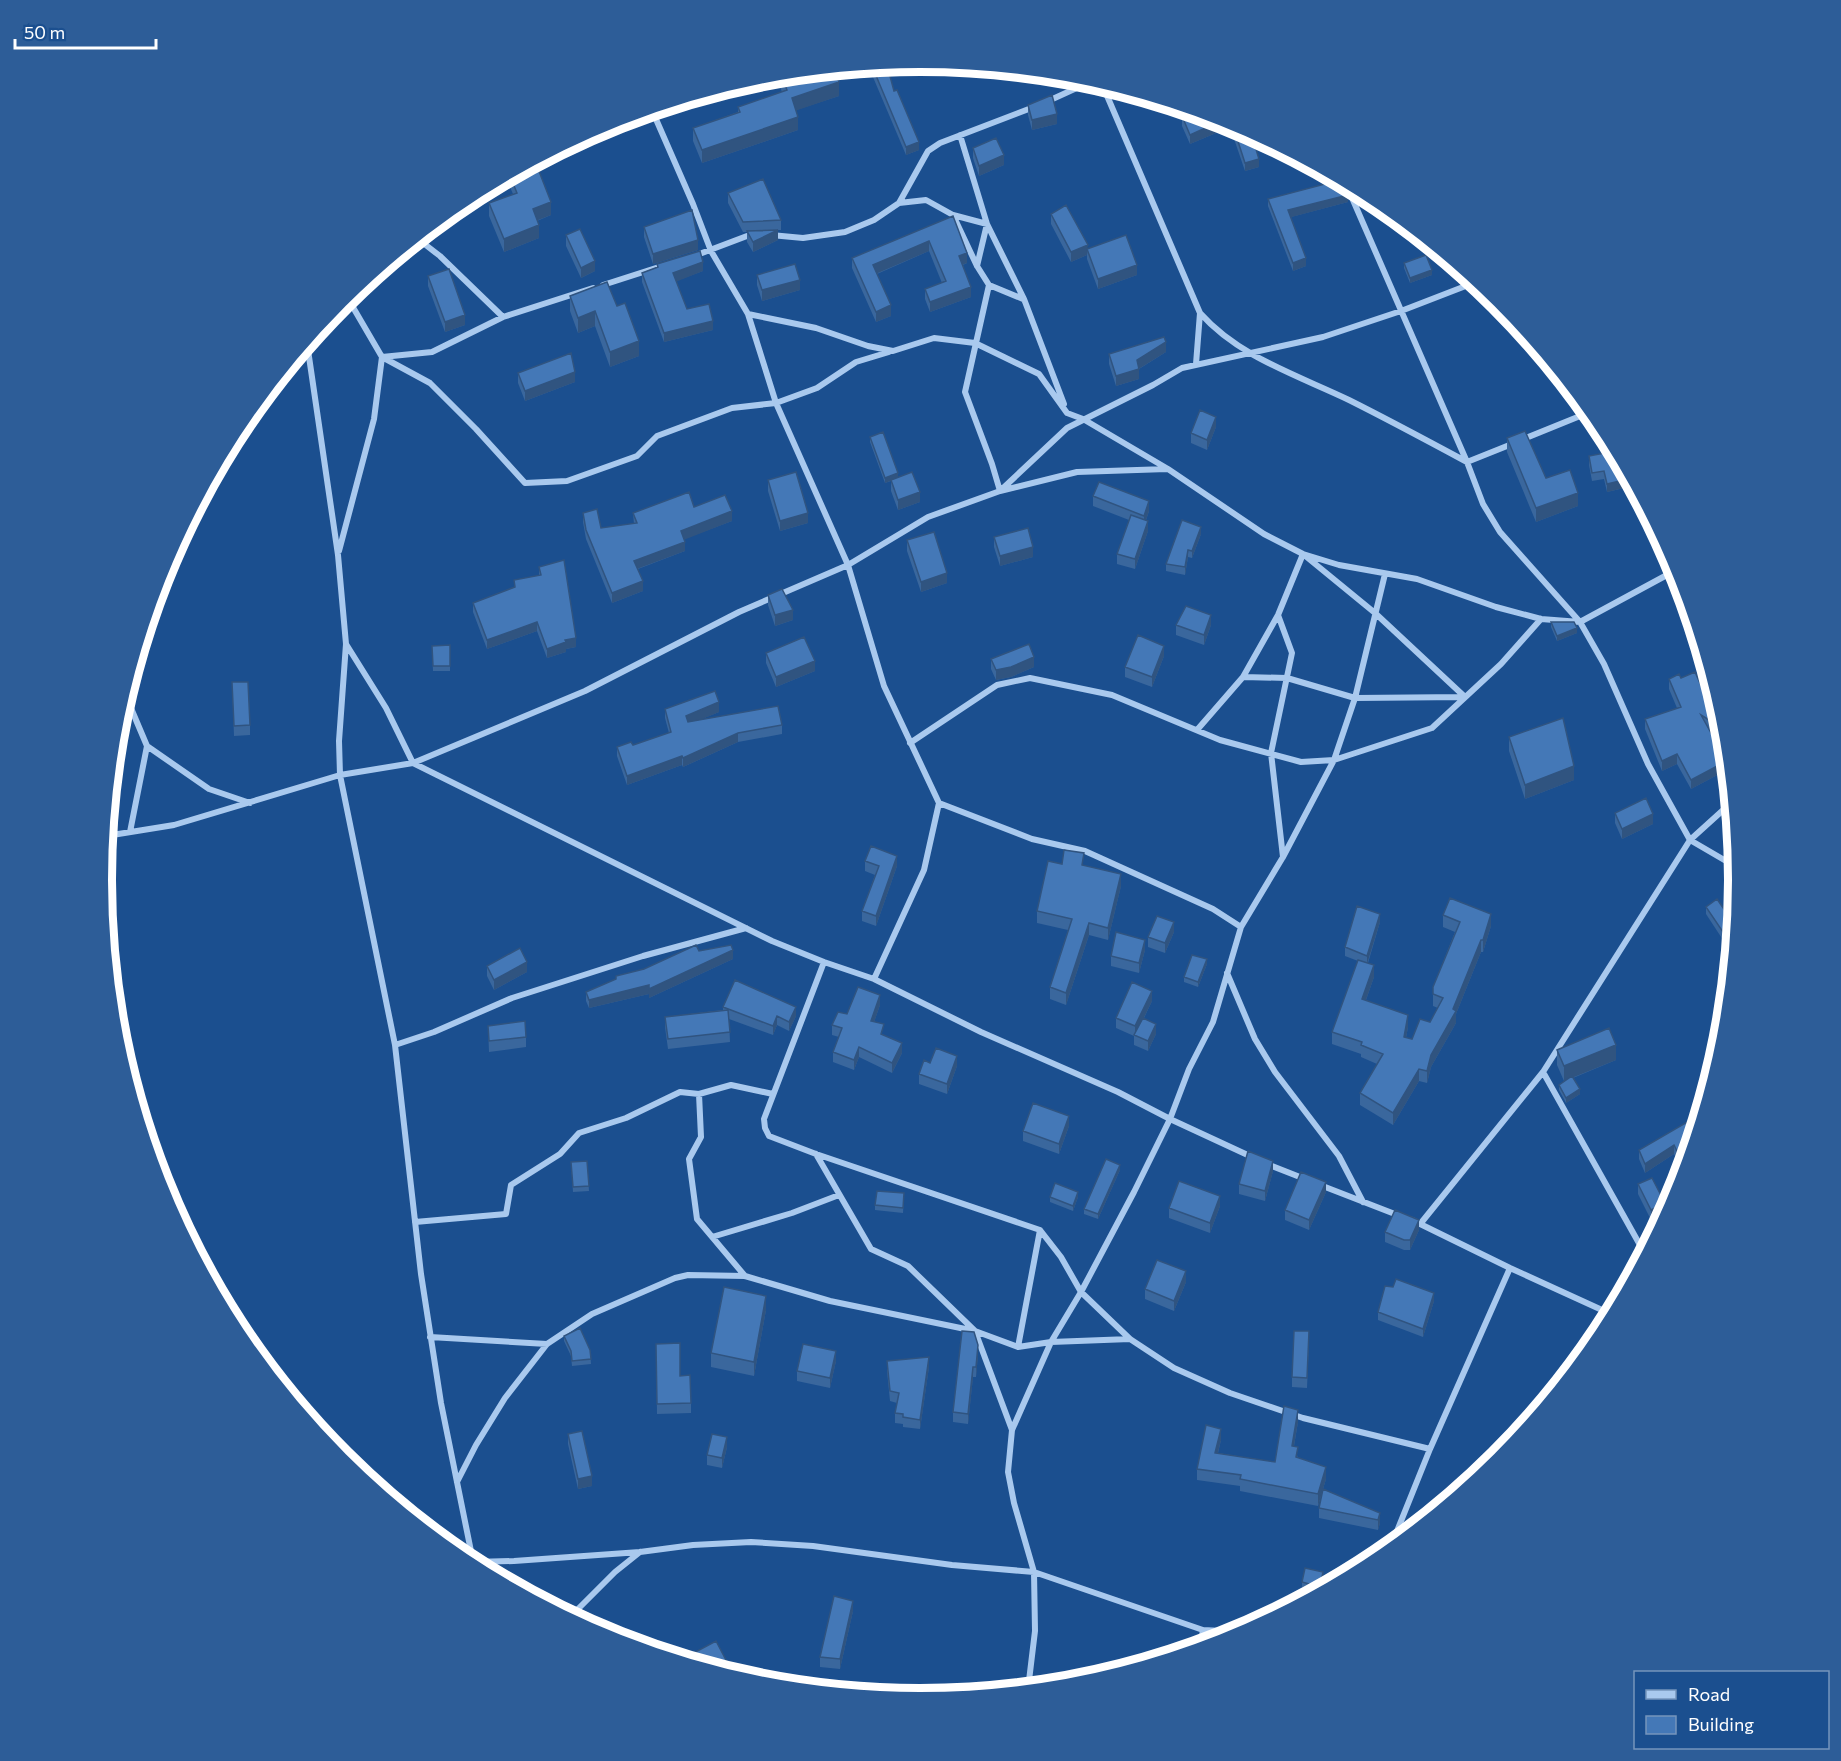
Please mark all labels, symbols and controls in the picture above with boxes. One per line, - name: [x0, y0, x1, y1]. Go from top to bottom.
- scale bar: [15, 12, 156, 50]
- text: 50 m: [24, 21, 65, 43]
- legend: [1634, 1671, 1829, 1749]
- text: Road: [1688, 1683, 1730, 1705]
- text: Building: [1688, 1713, 1754, 1735]

